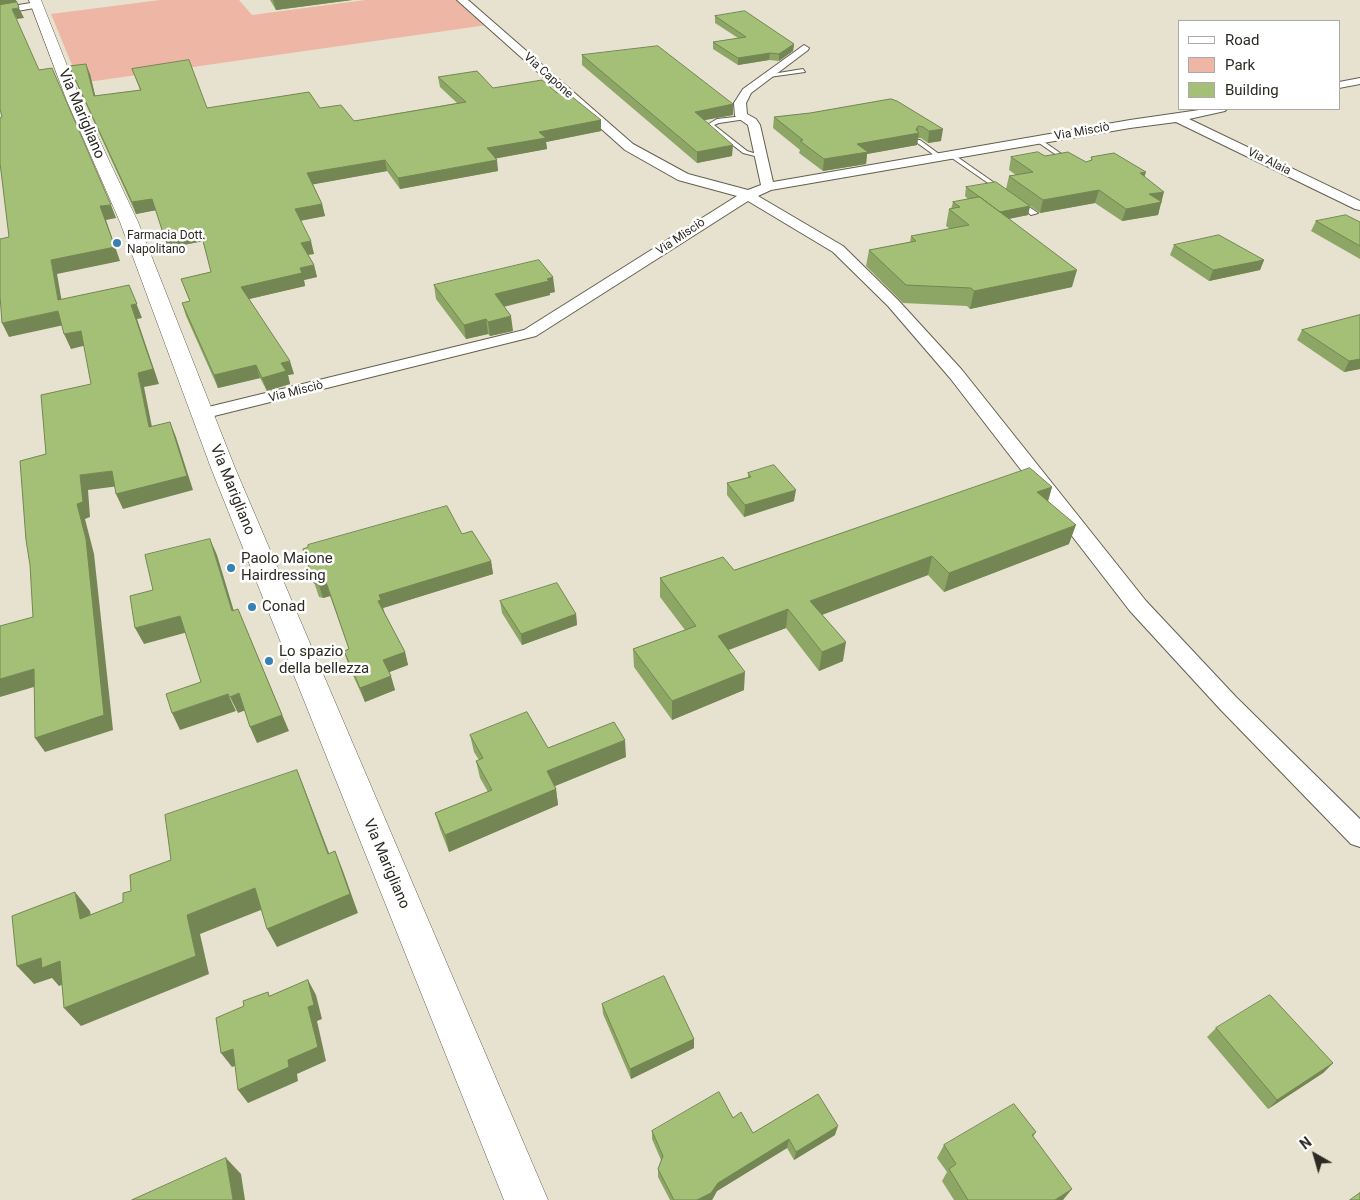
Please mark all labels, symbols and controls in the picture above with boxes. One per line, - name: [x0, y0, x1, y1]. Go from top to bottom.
- legend: [1178, 20, 1340, 110]
- text: Road: [1225, 31, 1259, 49]
- street label: Via Capone: [521, 50, 575, 102]
- text: Park: [1225, 56, 1255, 74]
- street label: Via Marigliano: [54, 66, 108, 162]
- text: Building: [1225, 81, 1279, 99]
- street label: Via Misciò: [1053, 120, 1111, 144]
- street label: Via Alaia: [1245, 145, 1293, 179]
- street label: Via Misciò: [654, 215, 708, 259]
- place label: Farmacia Dott. Napolitano: [127, 229, 206, 257]
- marker: Farmacia Dott. Napolitano: [111, 237, 123, 249]
- street label: Via Misciò: [267, 378, 325, 406]
- street label: Via Marigliano: [206, 442, 258, 538]
- place label: Paolo Maione Hairdressing: [241, 550, 333, 585]
- marker: Paolo Maione Hairdressing: [225, 562, 237, 574]
- place label: Conad: [262, 598, 305, 616]
- marker: Conad: [246, 601, 258, 613]
- place label: Lo spazio della bellezza: [279, 643, 369, 678]
- marker: Lo spazio della bellezza: [263, 655, 275, 667]
- street label: Via Marigliano: [359, 816, 413, 912]
- north arrow: [1290, 1130, 1340, 1180]
- text: N: [1297, 1134, 1315, 1153]

